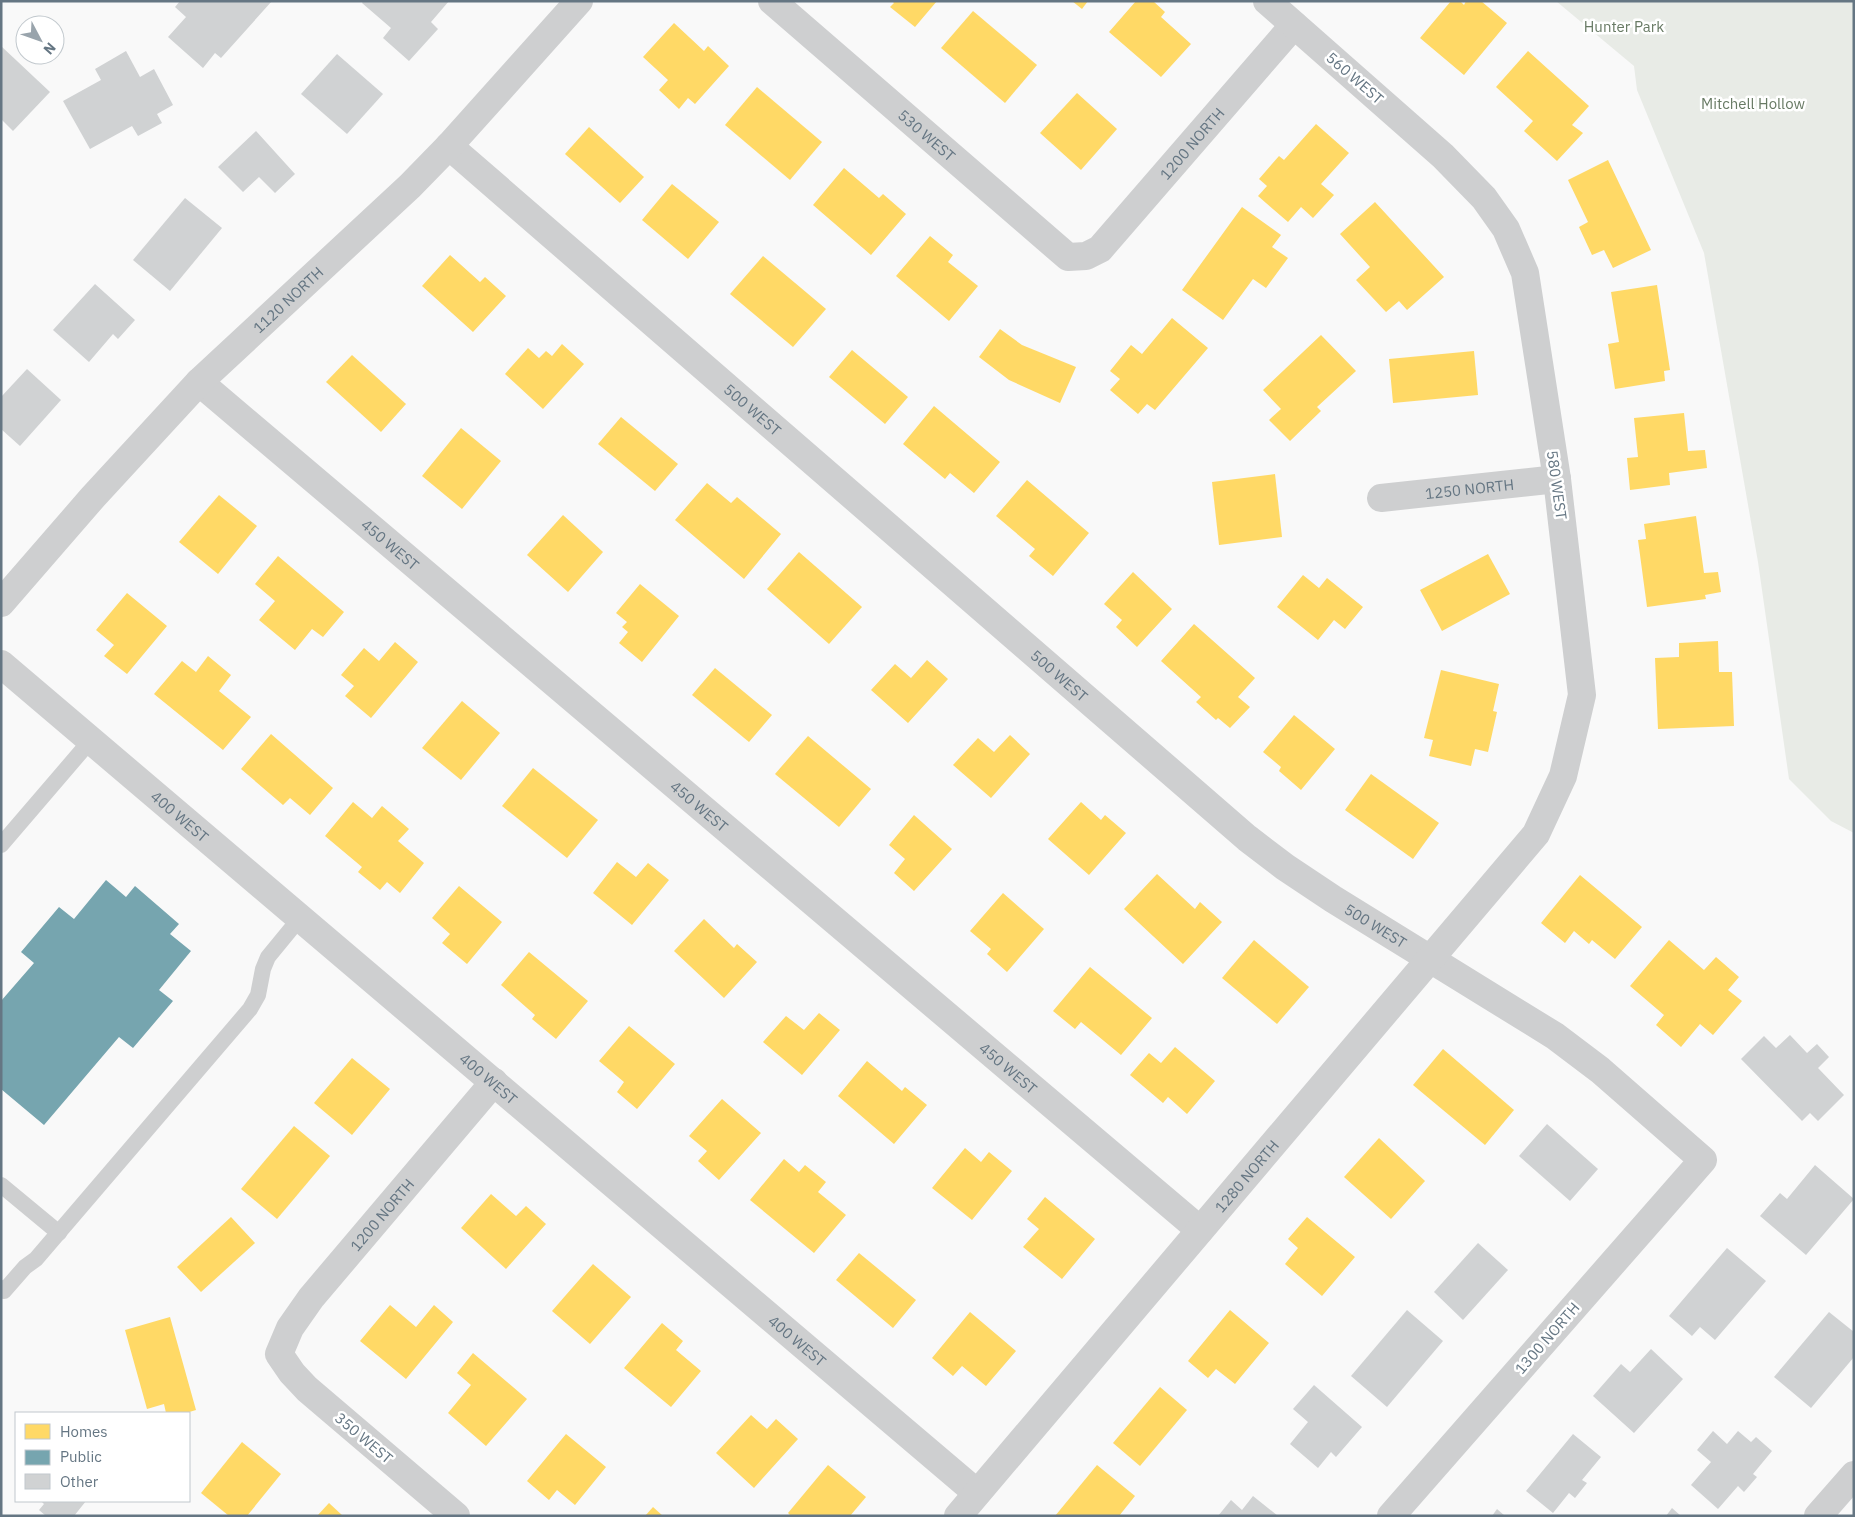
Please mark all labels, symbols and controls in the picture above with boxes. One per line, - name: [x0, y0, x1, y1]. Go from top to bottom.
- north arrow: [15, 15, 65, 65]
- park label: Hunter Park: [1584, 17, 1664, 36]
- text: N: [40, 39, 60, 58]
- street label: 560 WEST: [1322, 48, 1388, 108]
- park label: Mitchell Hollow: [1701, 94, 1805, 113]
- street label: 1200 NORTH: [1155, 103, 1228, 183]
- street label: 530 WEST: [894, 105, 960, 165]
- street label: 1120 NORTH: [249, 262, 327, 337]
- street label: 500 WEST: [720, 379, 786, 440]
- street label: 580 WEST: [1543, 449, 1571, 521]
- street label: 1250 NORTH: [1424, 474, 1515, 503]
- street label: 450 WEST: [358, 514, 424, 574]
- street label: 500 WEST: [1027, 645, 1092, 706]
- street label: 450 WEST: [667, 776, 733, 836]
- street label: 400 WEST: [147, 786, 213, 846]
- street label: 500 WEST: [1341, 899, 1411, 952]
- street label: 450 WEST: [976, 1038, 1042, 1098]
- street label: 400 WEST: [456, 1048, 522, 1108]
- street label: 1280 NORTH: [1210, 1136, 1282, 1216]
- street label: 1200 NORTH: [346, 1174, 418, 1255]
- street label: 1300 NORTH: [1511, 1298, 1583, 1378]
- street label: 400 WEST: [765, 1311, 831, 1371]
- street label: 350 WEST: [331, 1408, 397, 1468]
- legend: [15, 1412, 190, 1502]
- text: Homes: [60, 1422, 108, 1441]
- text: Public: [60, 1447, 102, 1466]
- text: Other: [60, 1472, 99, 1491]

